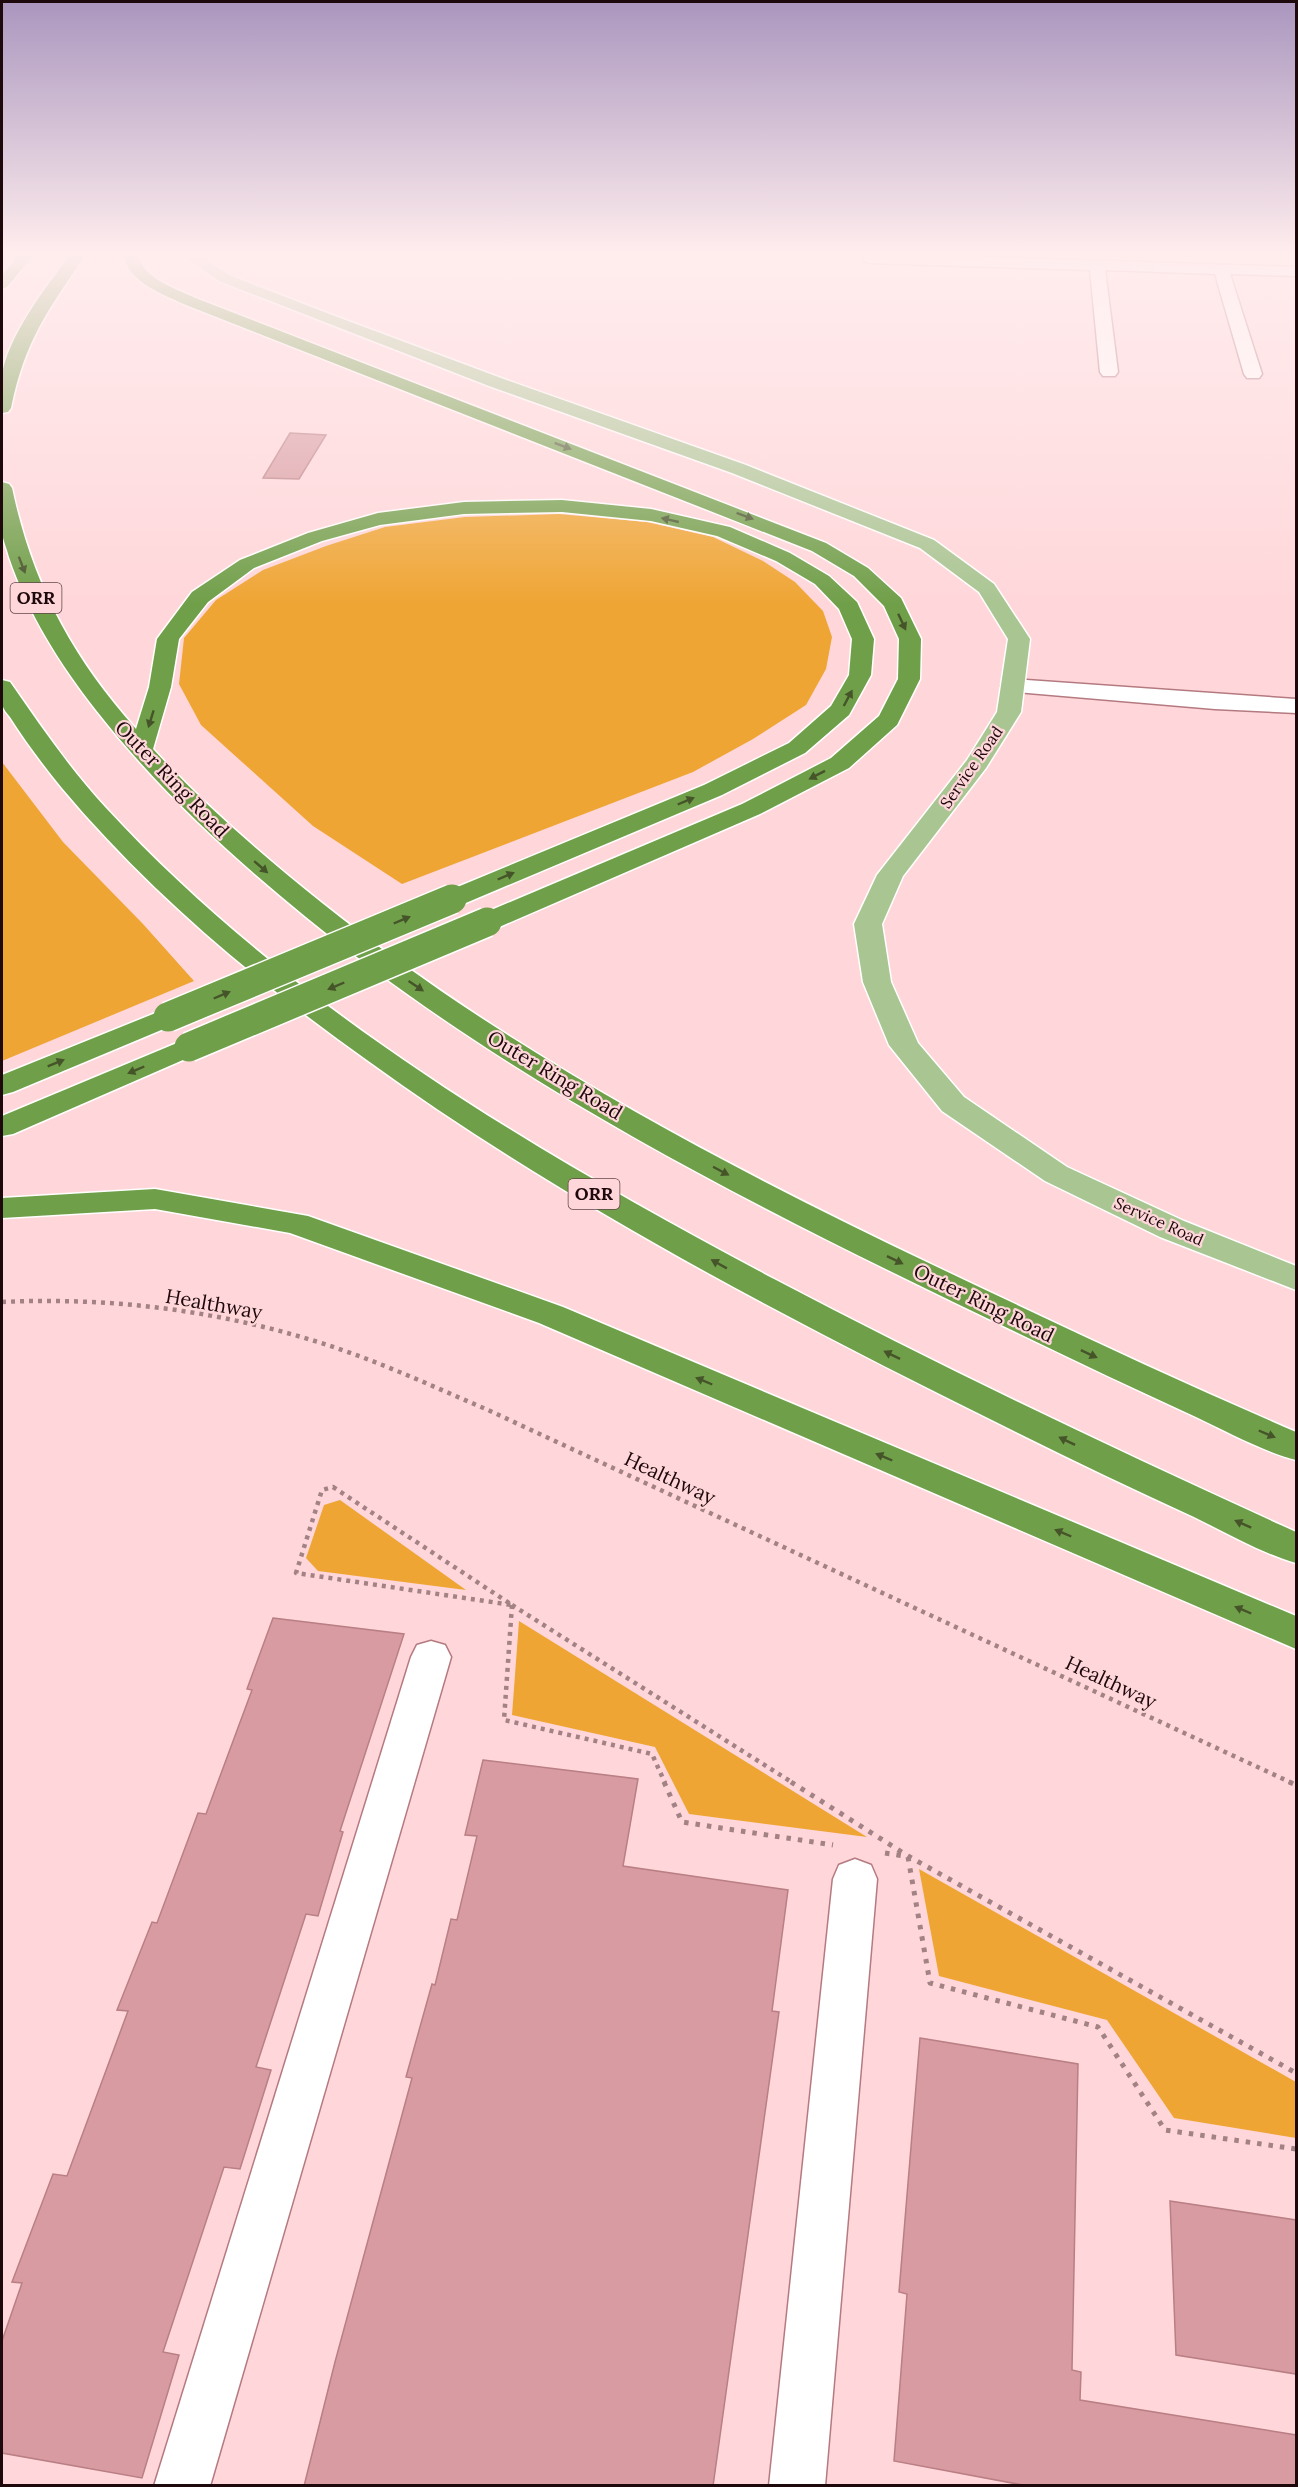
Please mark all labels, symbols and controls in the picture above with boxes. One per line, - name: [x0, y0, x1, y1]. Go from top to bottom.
- one-way arrow: [554, 442, 572, 451]
- one-way arrow: [736, 512, 754, 522]
- one-way arrow: [660, 514, 679, 524]
- one-way arrow: [18, 556, 27, 574]
- road number: ORR: [10, 583, 62, 613]
- one-way arrow: [898, 614, 907, 631]
- one-way arrow: [843, 689, 853, 706]
- one-way arrow: [146, 710, 155, 728]
- street label: Outer Ring Road: [110, 715, 235, 843]
- street label: Service Road: [935, 722, 1007, 812]
- one-way arrow: [809, 770, 826, 780]
- one-way arrow: [678, 796, 696, 806]
- one-way arrow: [253, 860, 268, 873]
- one-way arrow: [498, 871, 516, 881]
- one-way arrow: [393, 915, 411, 924]
- one-way arrow: [408, 980, 424, 991]
- one-way arrow: [327, 981, 345, 991]
- one-way arrow: [213, 990, 231, 999]
- street label: Outer Ring Road: [483, 1024, 627, 1125]
- one-way arrow: [47, 1058, 65, 1068]
- one-way arrow: [126, 1065, 144, 1075]
- one-way arrow: [713, 1166, 730, 1176]
- road number: ORR: [568, 1179, 620, 1209]
- street label: Service Road: [1111, 1192, 1207, 1250]
- one-way arrow: [886, 1255, 903, 1265]
- street label: Outer Ring Road: [910, 1258, 1059, 1347]
- one-way arrow: [710, 1259, 727, 1269]
- street label: Healthway: [164, 1283, 265, 1324]
- one-way arrow: [1081, 1349, 1098, 1358]
- one-way arrow: [883, 1350, 900, 1360]
- one-way arrow: [695, 1376, 713, 1386]
- one-way arrow: [1258, 1430, 1276, 1439]
- one-way arrow: [1058, 1437, 1075, 1446]
- street label: Healthway: [621, 1446, 720, 1510]
- one-way arrow: [874, 1452, 892, 1462]
- one-way arrow: [1235, 1520, 1252, 1529]
- one-way arrow: [1055, 1529, 1072, 1538]
- one-way arrow: [1233, 1605, 1251, 1615]
- street label: Healthway: [1062, 1650, 1161, 1714]

